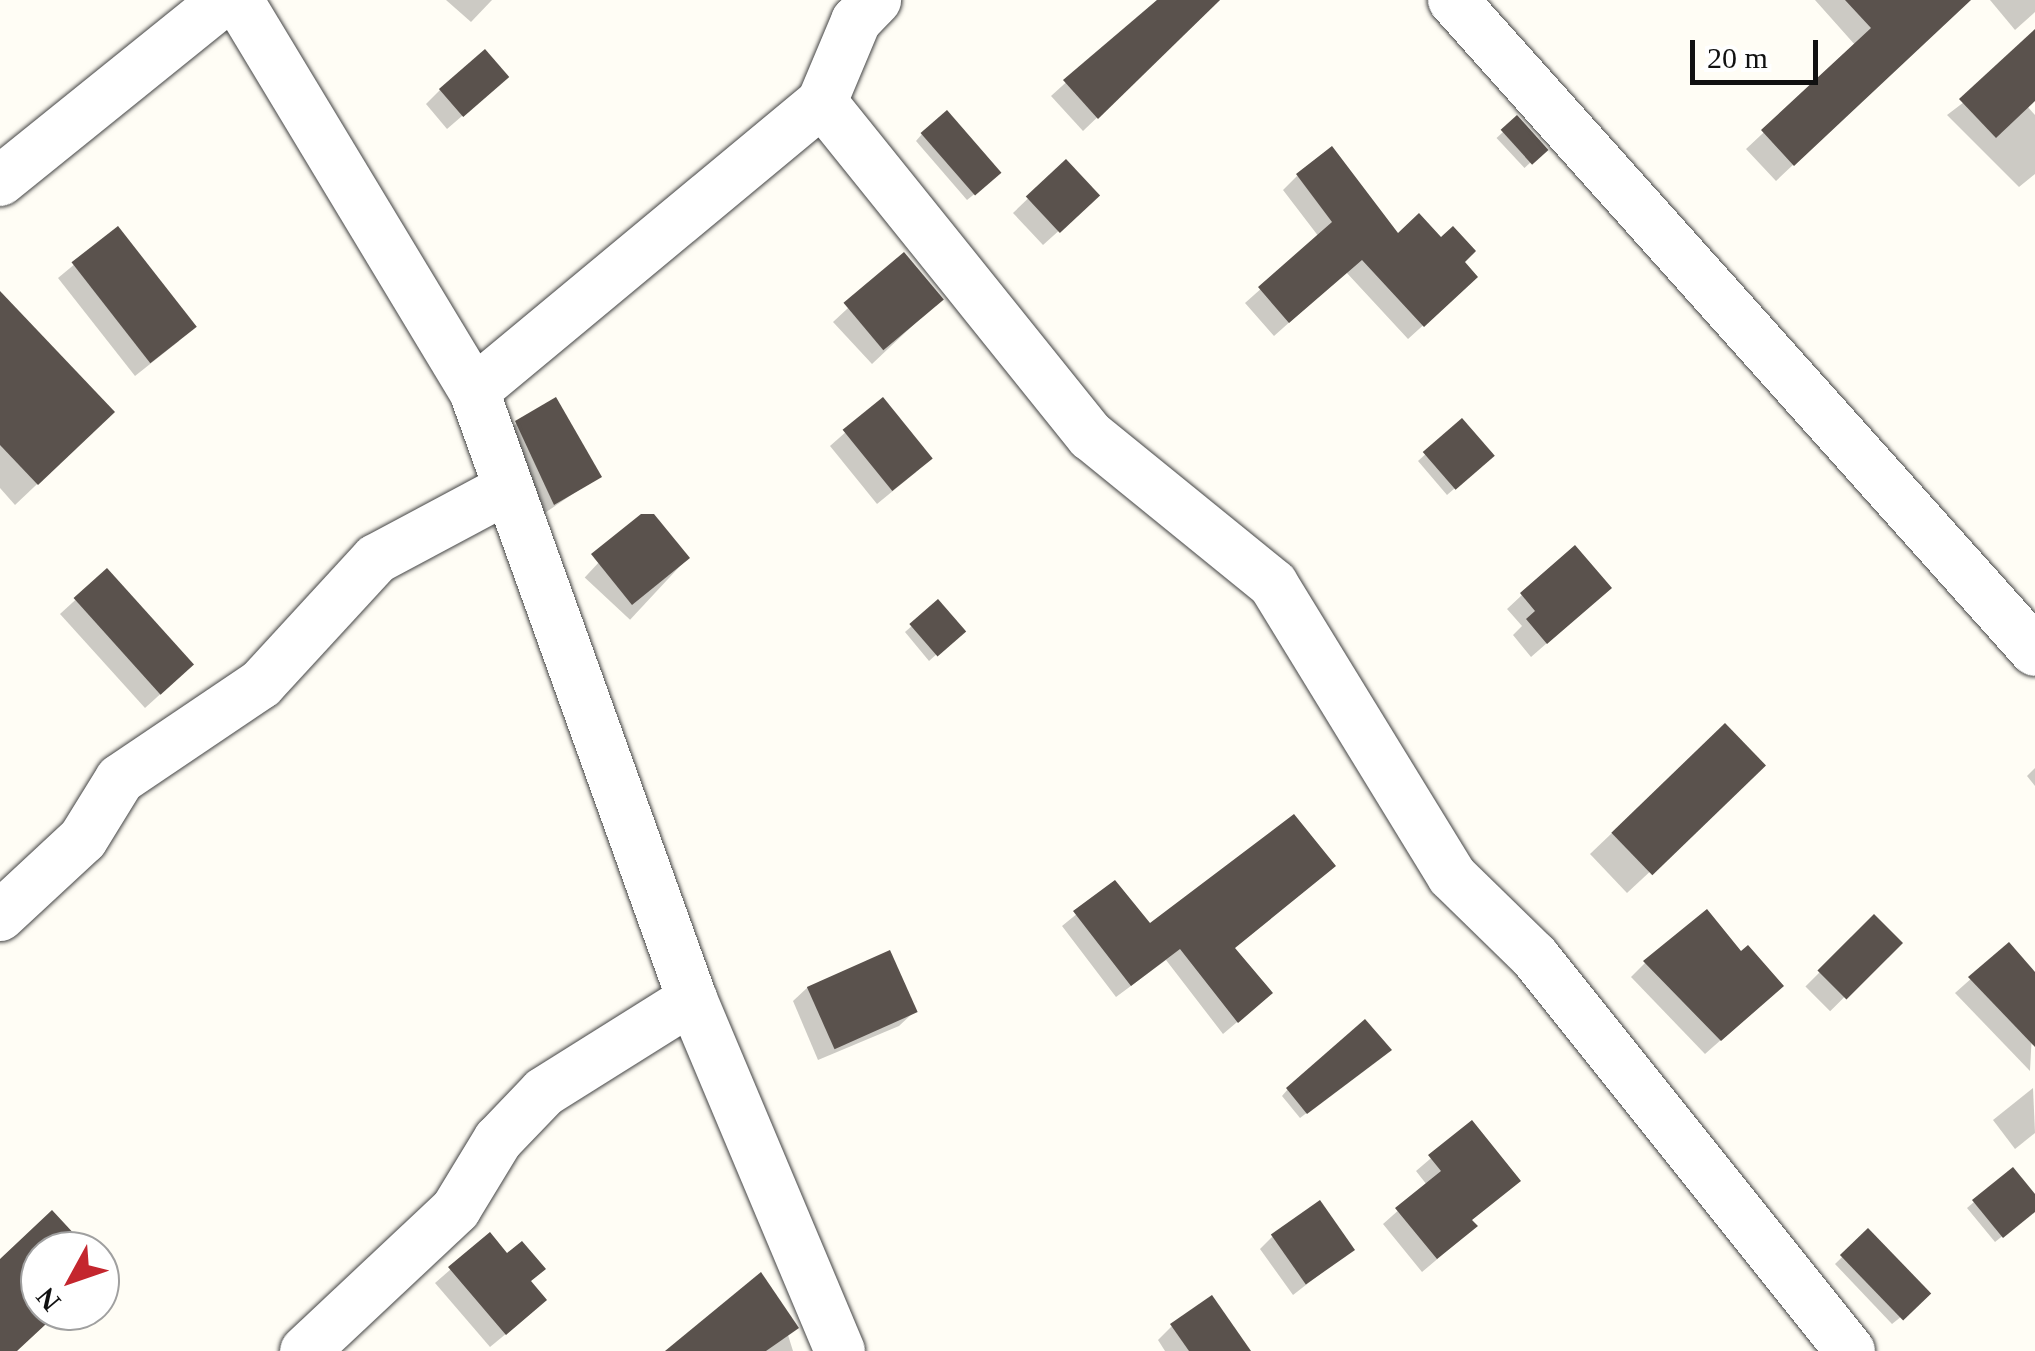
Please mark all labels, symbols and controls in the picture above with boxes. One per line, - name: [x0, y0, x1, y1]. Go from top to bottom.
- scale bar: [1695, 20, 1822, 82]
- text: 20 m: [1707, 41, 1768, 74]
- north arrow: [20, 1231, 120, 1331]
- text: N: [30, 1282, 67, 1317]

